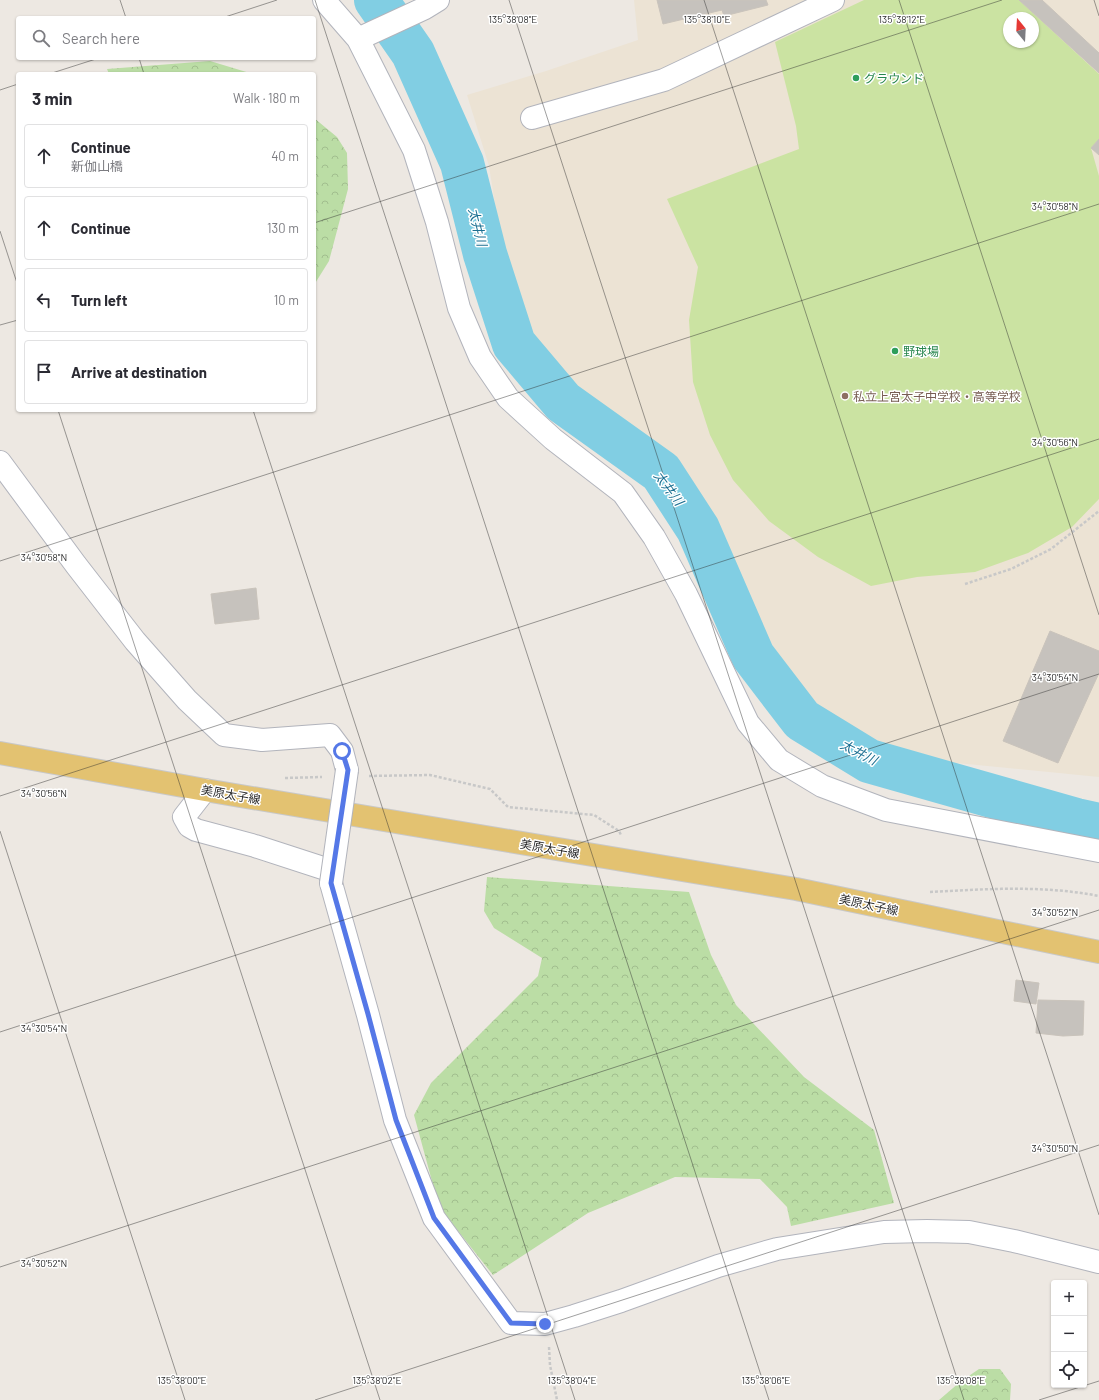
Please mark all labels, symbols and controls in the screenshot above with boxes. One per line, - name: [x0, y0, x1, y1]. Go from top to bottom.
- north arrow: [1003, 12, 1039, 48]
- text: 135°38'08"E: [489, 13, 537, 25]
- text: 135°38'10"E: [683, 13, 731, 25]
- text: 135°38'12"E: [879, 13, 925, 25]
- search box: [16, 16, 316, 60]
- icon: search: [30, 27, 52, 49]
- text: Search here: [62, 29, 140, 47]
- place label: グラウンド: [864, 71, 924, 85]
- marker: グラウンド: [851, 73, 861, 83]
- text: 3 min: [32, 88, 72, 108]
- text: Walk · 180 m: [233, 90, 300, 106]
- text: Continue: [71, 138, 131, 156]
- icon: ahead: [33, 145, 55, 167]
- text: 40 m: [271, 148, 299, 164]
- text: 新伽山橋: [71, 158, 123, 174]
- text: 34°30'58"N: [1032, 200, 1078, 212]
- water label: 太井川: [466, 206, 491, 250]
- icon: ahead: [33, 217, 55, 239]
- text: Continue: [71, 219, 131, 237]
- text: 130 m: [267, 220, 299, 236]
- icon: left: [33, 289, 55, 311]
- text: Turn left: [71, 291, 127, 309]
- text: 10 m: [274, 292, 299, 308]
- place label: 野球場: [903, 344, 939, 358]
- marker: 野球場: [890, 346, 900, 356]
- icon: arrive: [33, 361, 55, 383]
- text: Arrive at destination: [71, 363, 207, 381]
- place label: 私立上宮太子中学校・高等学校: [853, 389, 1021, 403]
- marker: 私立上宮太子中学校・高等学校: [840, 391, 850, 401]
- text: 34°30'56"N: [1032, 436, 1078, 448]
- water label: 太井川: [651, 468, 688, 510]
- text: 34°30'58"N: [21, 551, 67, 563]
- text: 34°30'54"N: [1032, 671, 1078, 683]
- water label: 太井川: [838, 736, 882, 769]
- route start: [333, 742, 351, 760]
- street label: 美原太子線: [200, 782, 262, 806]
- text: 34°30'56"N: [21, 787, 67, 799]
- street label: 美原太子線: [519, 836, 581, 860]
- street label: 美原太子線: [838, 891, 900, 917]
- text: 34°30'52"N: [1032, 906, 1078, 918]
- text: 34°30'54"N: [21, 1022, 67, 1034]
- text: 34°30'50"N: [1032, 1142, 1078, 1154]
- text: 34°30'52"N: [21, 1257, 67, 1269]
- map controls: [1051, 1280, 1087, 1388]
- button: +: [1051, 1280, 1087, 1316]
- route end: [536, 1315, 554, 1333]
- button: −: [1051, 1316, 1087, 1352]
- button: locate: [1051, 1352, 1087, 1388]
- text: 135°38'00"E: [157, 1374, 207, 1386]
- text: 135°38'02"E: [353, 1374, 401, 1386]
- text: 135°38'04"E: [548, 1374, 596, 1386]
- text: 135°38'06"E: [742, 1374, 790, 1386]
- text: 135°38'08"E: [937, 1374, 985, 1386]

